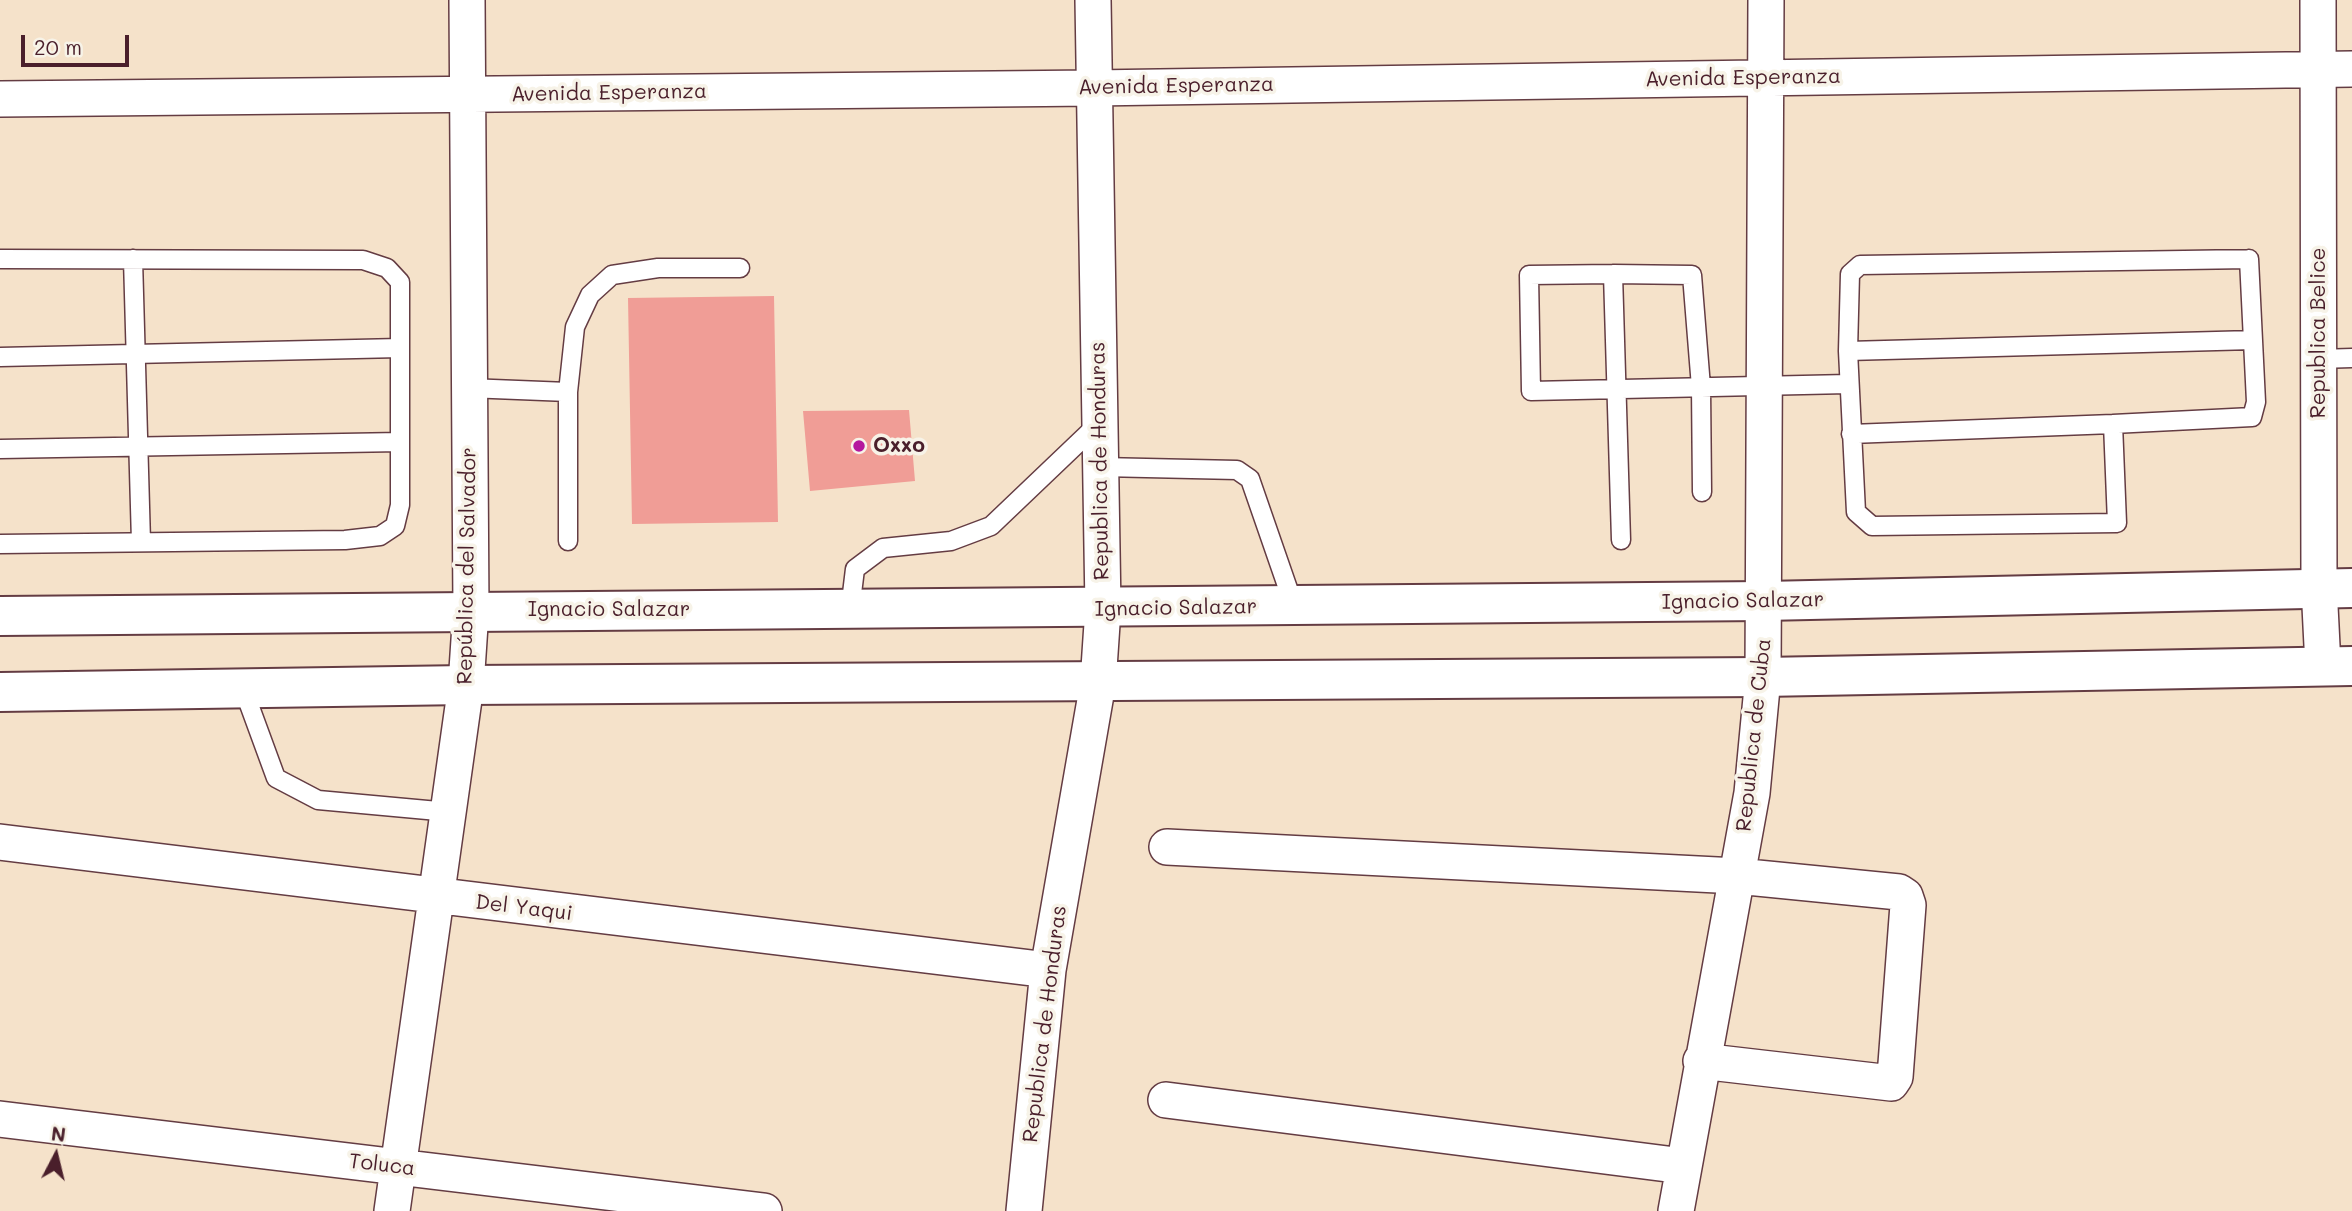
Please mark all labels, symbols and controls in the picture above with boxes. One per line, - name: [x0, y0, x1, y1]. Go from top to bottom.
- scale bar: [24, 21, 133, 65]
- text: 20 m: [34, 33, 82, 60]
- street label: Avenida Esperanza: [1645, 64, 1841, 92]
- street label: Avenida Esperanza: [1078, 72, 1274, 100]
- street label: Avenida Esperanza: [511, 79, 707, 107]
- street label: Republica Belice: [2306, 247, 2332, 419]
- street label: Republica de Honduras: [1085, 341, 1115, 581]
- place label: Oxxo: [873, 433, 925, 459]
- marker: Oxxo: [851, 438, 867, 454]
- street label: República del Salvador: [452, 447, 482, 685]
- street label: Ignacio Salazar: [1661, 587, 1825, 615]
- street label: Ignacio Salazar: [1094, 594, 1258, 622]
- street label: Ignacio Salazar: [528, 597, 690, 623]
- street label: Republica de Cuba: [1731, 637, 1777, 833]
- street label: Del Yaqui: [474, 890, 574, 926]
- street label: Republica de Honduras: [1018, 904, 1072, 1144]
- north arrow: [21, 1120, 91, 1190]
- text: N: [50, 1120, 67, 1147]
- street label: Toluca: [348, 1148, 416, 1182]

